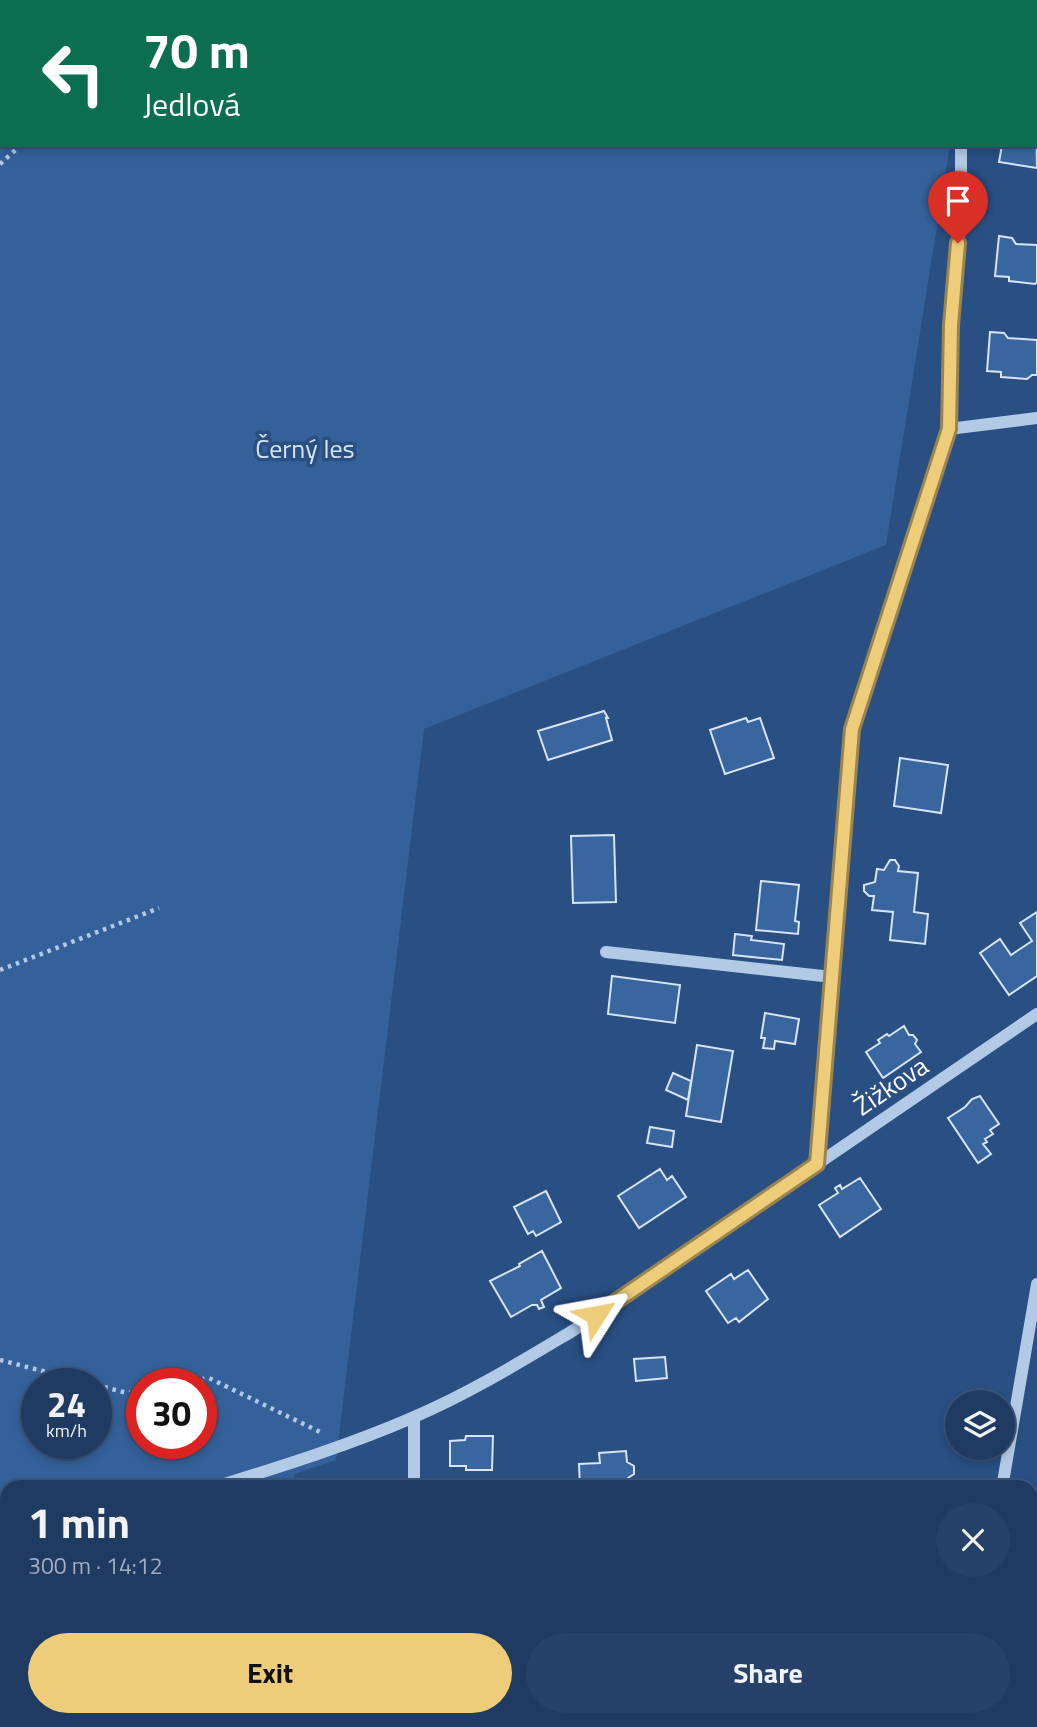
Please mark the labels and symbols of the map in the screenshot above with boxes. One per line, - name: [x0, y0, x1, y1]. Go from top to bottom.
- pin: [928, 171, 988, 243]
- park label: Černý les: [255, 429, 355, 468]
- street label: Žižkova: [846, 1046, 936, 1125]
- position arrow: [559, 1278, 633, 1352]
- speed limit sign: 30: [126, 1368, 217, 1459]

